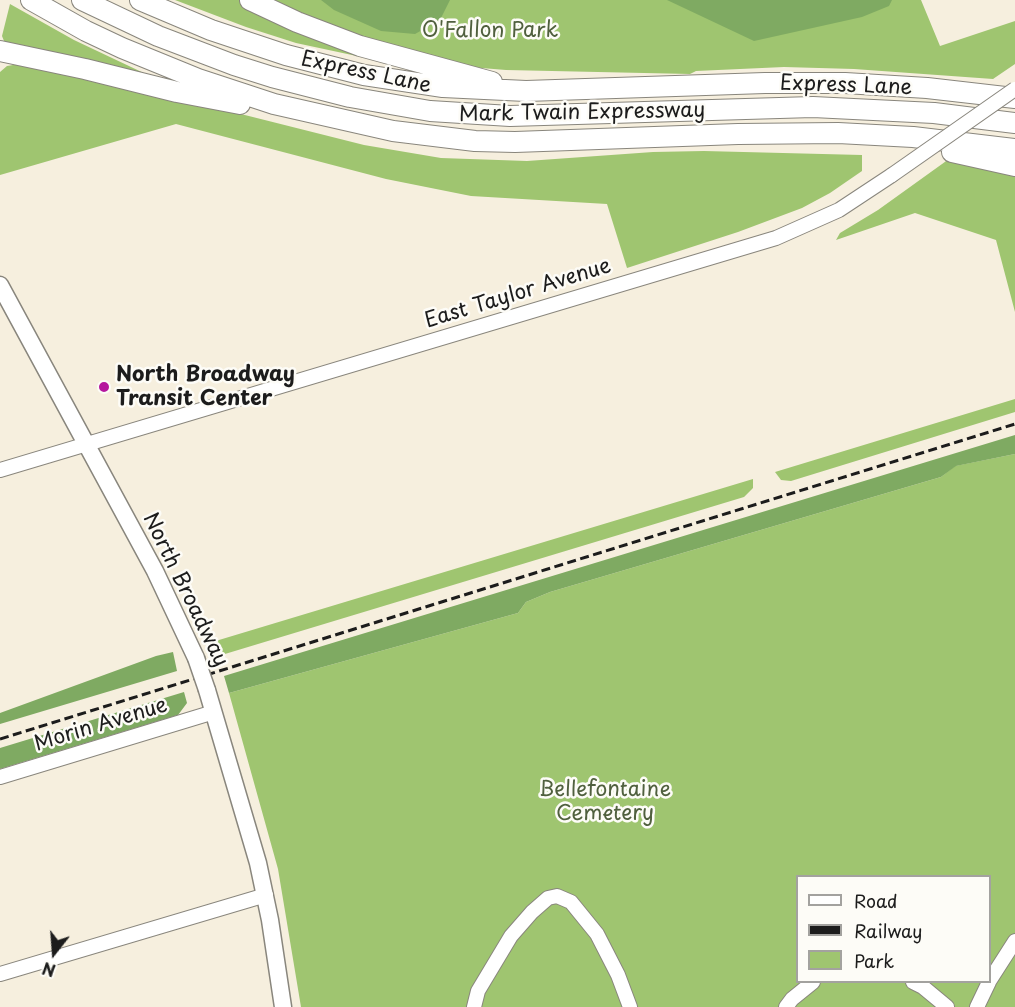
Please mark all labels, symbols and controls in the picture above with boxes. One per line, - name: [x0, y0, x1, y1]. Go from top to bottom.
- park label: O'Fallon Park: [422, 18, 558, 44]
- street label: Express Lane: [299, 47, 433, 99]
- street label: Express Lane: [779, 71, 913, 101]
- street label: Mark Twain Expressway: [459, 98, 705, 128]
- street label: East Taylor Avenue: [422, 254, 614, 334]
- place label: North Broadway Transit Center: [116, 362, 295, 412]
- marker: North Broadway Transit Center: [97, 380, 111, 394]
- street label: North Broadway: [137, 509, 233, 671]
- street label: Morin Avenue: [31, 693, 171, 757]
- park label: Bellefontaine Cemetery: [539, 777, 671, 827]
- legend: [796, 875, 991, 983]
- text: Road: [854, 887, 898, 914]
- text: Railway: [854, 917, 922, 944]
- north arrow: [24, 923, 84, 983]
- text: Park: [854, 947, 894, 974]
- text: N: [39, 957, 58, 984]

